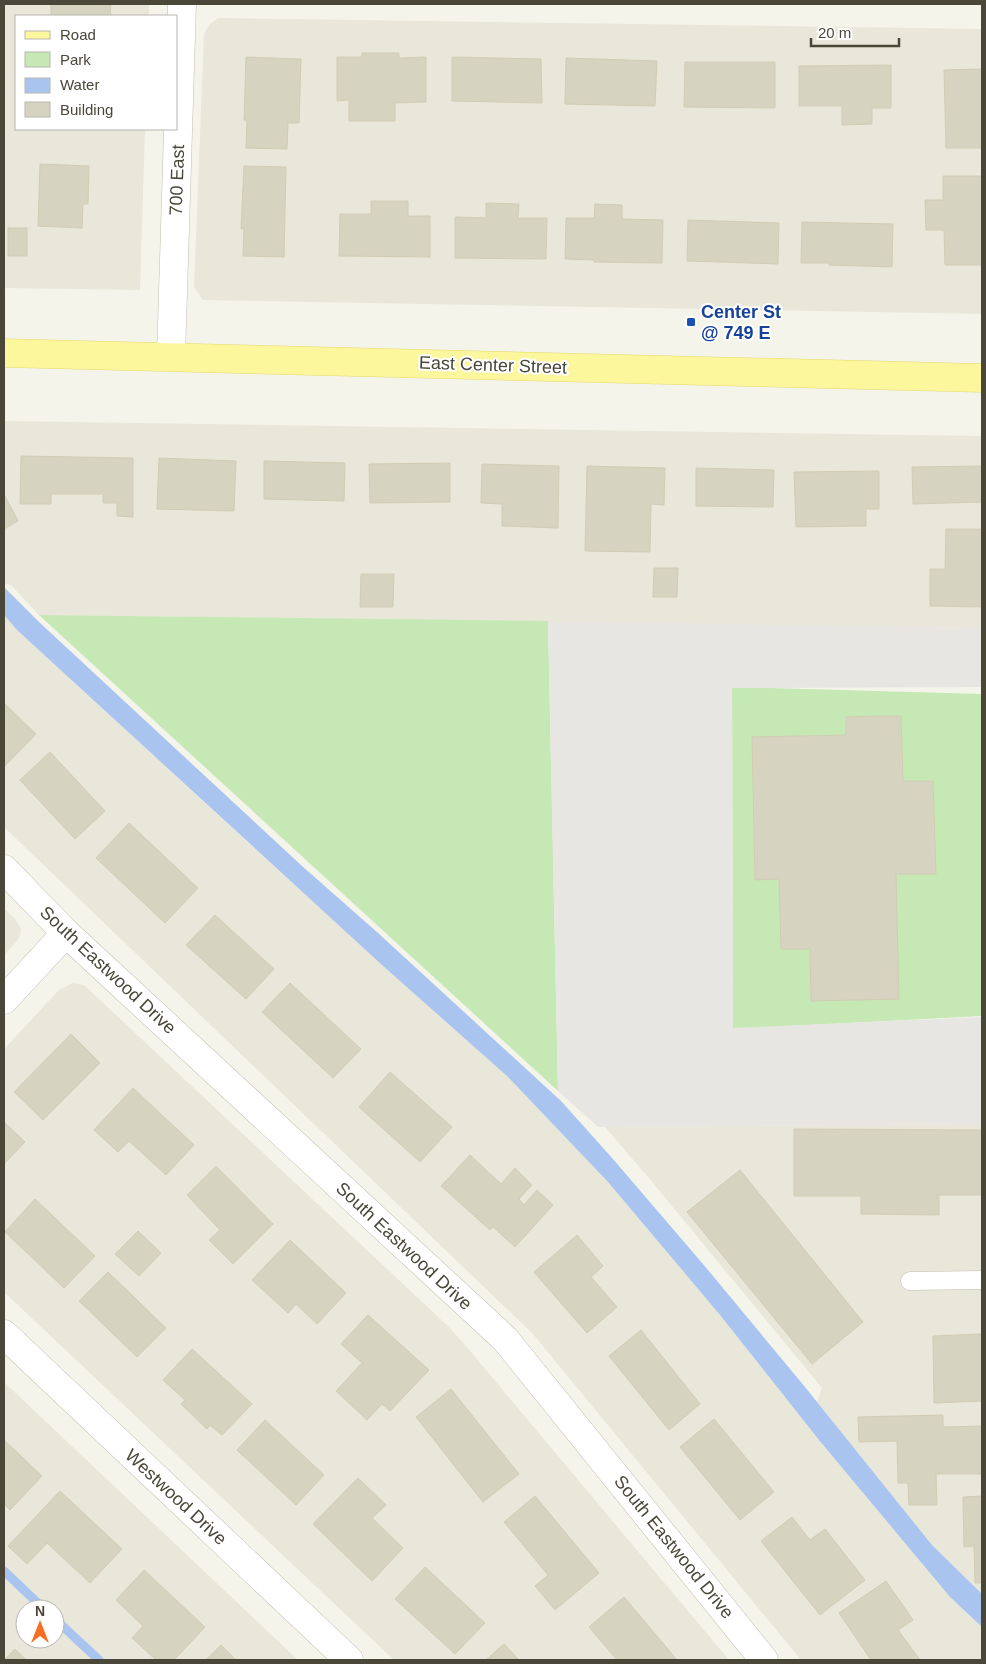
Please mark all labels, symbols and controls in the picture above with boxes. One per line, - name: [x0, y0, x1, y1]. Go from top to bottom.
- legend: [15, 15, 178, 130]
- scale bar: [811, 15, 898, 47]
- text: 20 m: [818, 24, 851, 41]
- text: Road: [60, 26, 96, 43]
- text: Park: [60, 51, 91, 68]
- text: Water: [60, 76, 99, 93]
- text: Building: [60, 101, 113, 118]
- street label: 700 East: [166, 144, 188, 216]
- place label: Center St @ 749 E: [701, 302, 781, 343]
- marker: Center St @ 749 E: [685, 316, 697, 328]
- street label: East Center Street: [419, 352, 567, 378]
- street label: South Eastwood Drive: [36, 902, 180, 1038]
- street label: South Eastwood Drive: [332, 1178, 476, 1314]
- street label: Westwood Drive: [121, 1445, 231, 1549]
- street label: South Eastwood Drive: [610, 1472, 738, 1622]
- north arrow: [15, 1599, 65, 1649]
- text: N: [35, 1603, 45, 1619]

